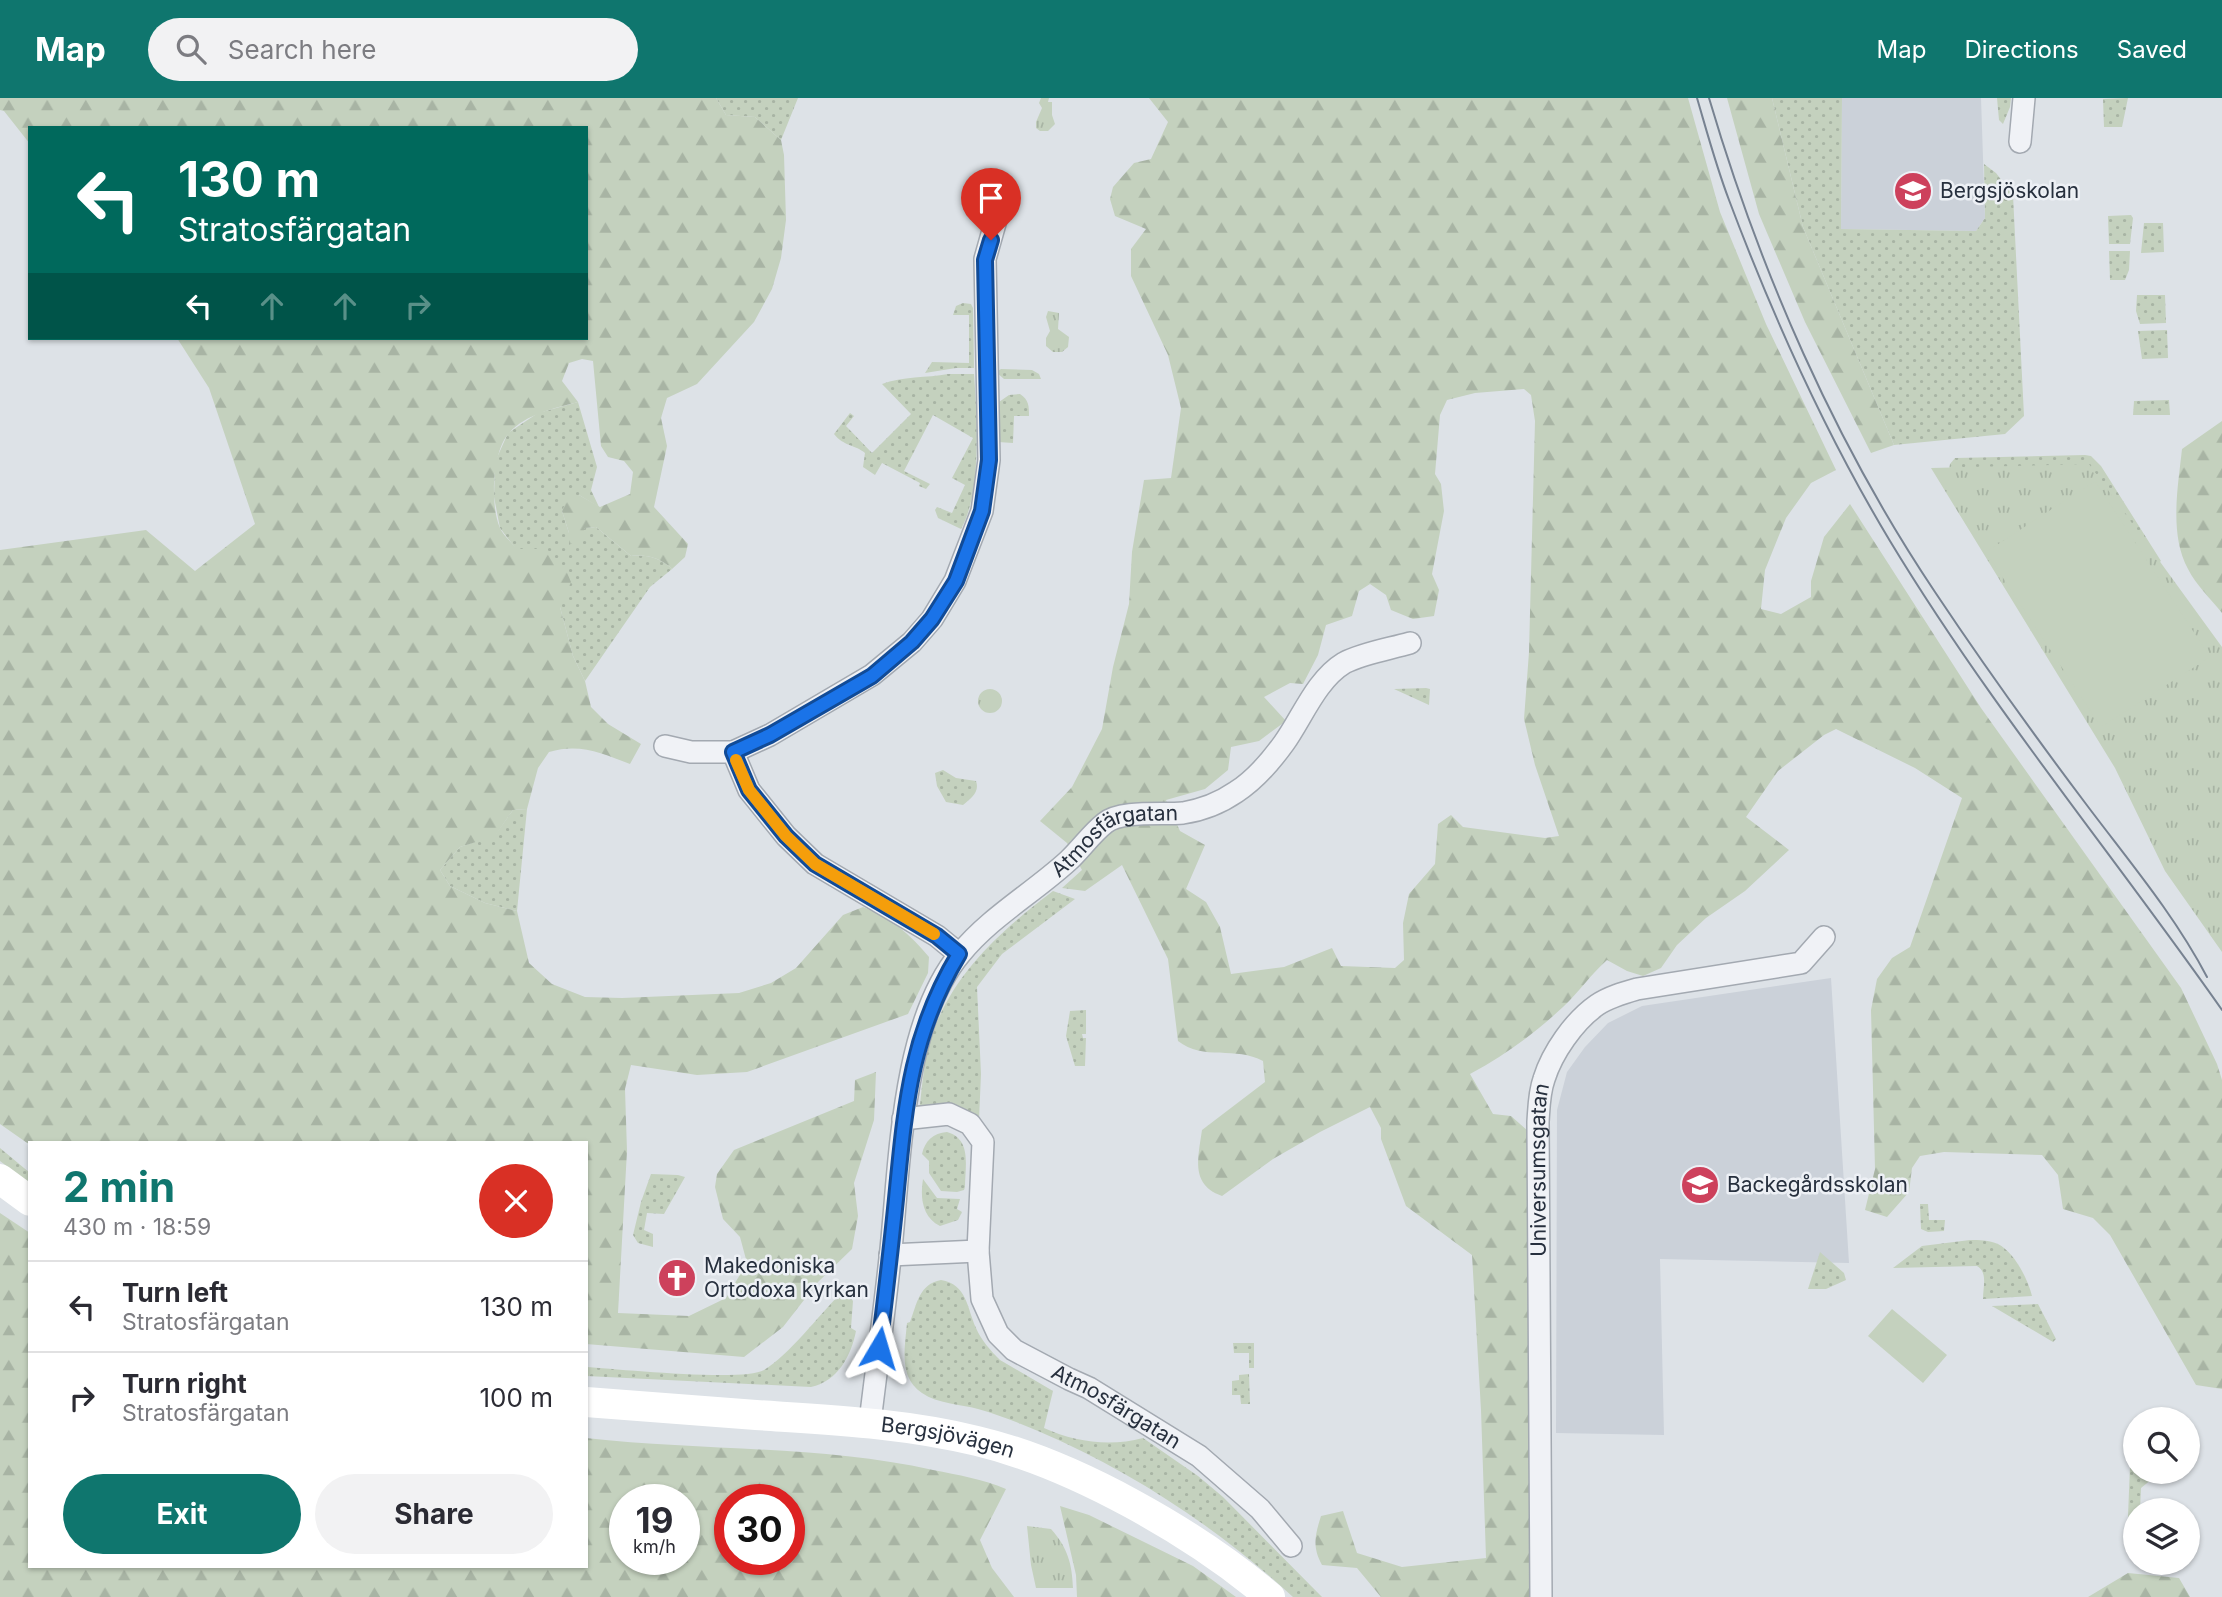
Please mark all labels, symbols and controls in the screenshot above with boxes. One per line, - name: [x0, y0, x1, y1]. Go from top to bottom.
- search box: [148, 18, 638, 81]
- text: Map: [35, 29, 106, 69]
- icon: search: [172, 30, 210, 68]
- text: Search here: [228, 34, 376, 65]
- text: Map: [1877, 35, 1926, 64]
- text: Directions: [1964, 35, 2079, 64]
- text: Saved: [2117, 35, 2187, 64]
- text: 130 m: [178, 150, 320, 209]
- icon: left: [63, 154, 154, 245]
- pin: [961, 168, 1021, 240]
- school or university icon: Bergsjöskolan: [1892, 170, 1934, 212]
- place label: Bergsjöskolan: [1940, 178, 2079, 203]
- icon: arrive: [972, 179, 1010, 217]
- text: Stratosfärgatan: [178, 210, 411, 249]
- icon: left: [180, 287, 218, 325]
- icon: ahead: [253, 287, 291, 325]
- icon: ahead: [326, 287, 364, 325]
- icon: right: [399, 287, 437, 325]
- street label: Atmosfärgatan: [1046, 800, 1178, 882]
- street label: Universumsgatan: [1525, 1081, 1554, 1257]
- text: 2 min: [63, 1161, 175, 1212]
- button: close: [479, 1164, 553, 1238]
- school or university icon: Backegårdsskolan: [1679, 1164, 1721, 1206]
- place label: Backegårdsskolan: [1727, 1172, 1908, 1197]
- text: 430 m · 18:59: [63, 1213, 211, 1241]
- place label: Makedoniska Ortodoxa kyrkan: [704, 1253, 869, 1302]
- church icon: Makedoniska Ortodoxa kyrkan: [656, 1257, 698, 1299]
- text: Turn left: [122, 1277, 228, 1308]
- icon: left: [63, 1288, 101, 1326]
- text: 130 m: [480, 1291, 553, 1322]
- text: Stratosfärgatan: [122, 1308, 290, 1336]
- position arrow: [842, 1311, 916, 1385]
- street label: Atmosfärgatan: [1047, 1359, 1186, 1454]
- text: Turn right: [122, 1368, 247, 1399]
- icon: right: [63, 1379, 101, 1417]
- text: 100 m: [480, 1382, 553, 1413]
- text: Stratosfärgatan: [122, 1399, 290, 1427]
- map controls: [2123, 1407, 2200, 1575]
- button: search: [2123, 1407, 2200, 1484]
- street label: Bergsjövägen: [880, 1412, 1018, 1463]
- button: Exit: [63, 1474, 301, 1554]
- button: Share: [315, 1474, 553, 1554]
- speed limit sign: 30: [714, 1484, 805, 1575]
- button: layers: [2123, 1498, 2200, 1575]
- text: 19: [636, 1499, 673, 1541]
- text: km/h: [633, 1536, 676, 1557]

